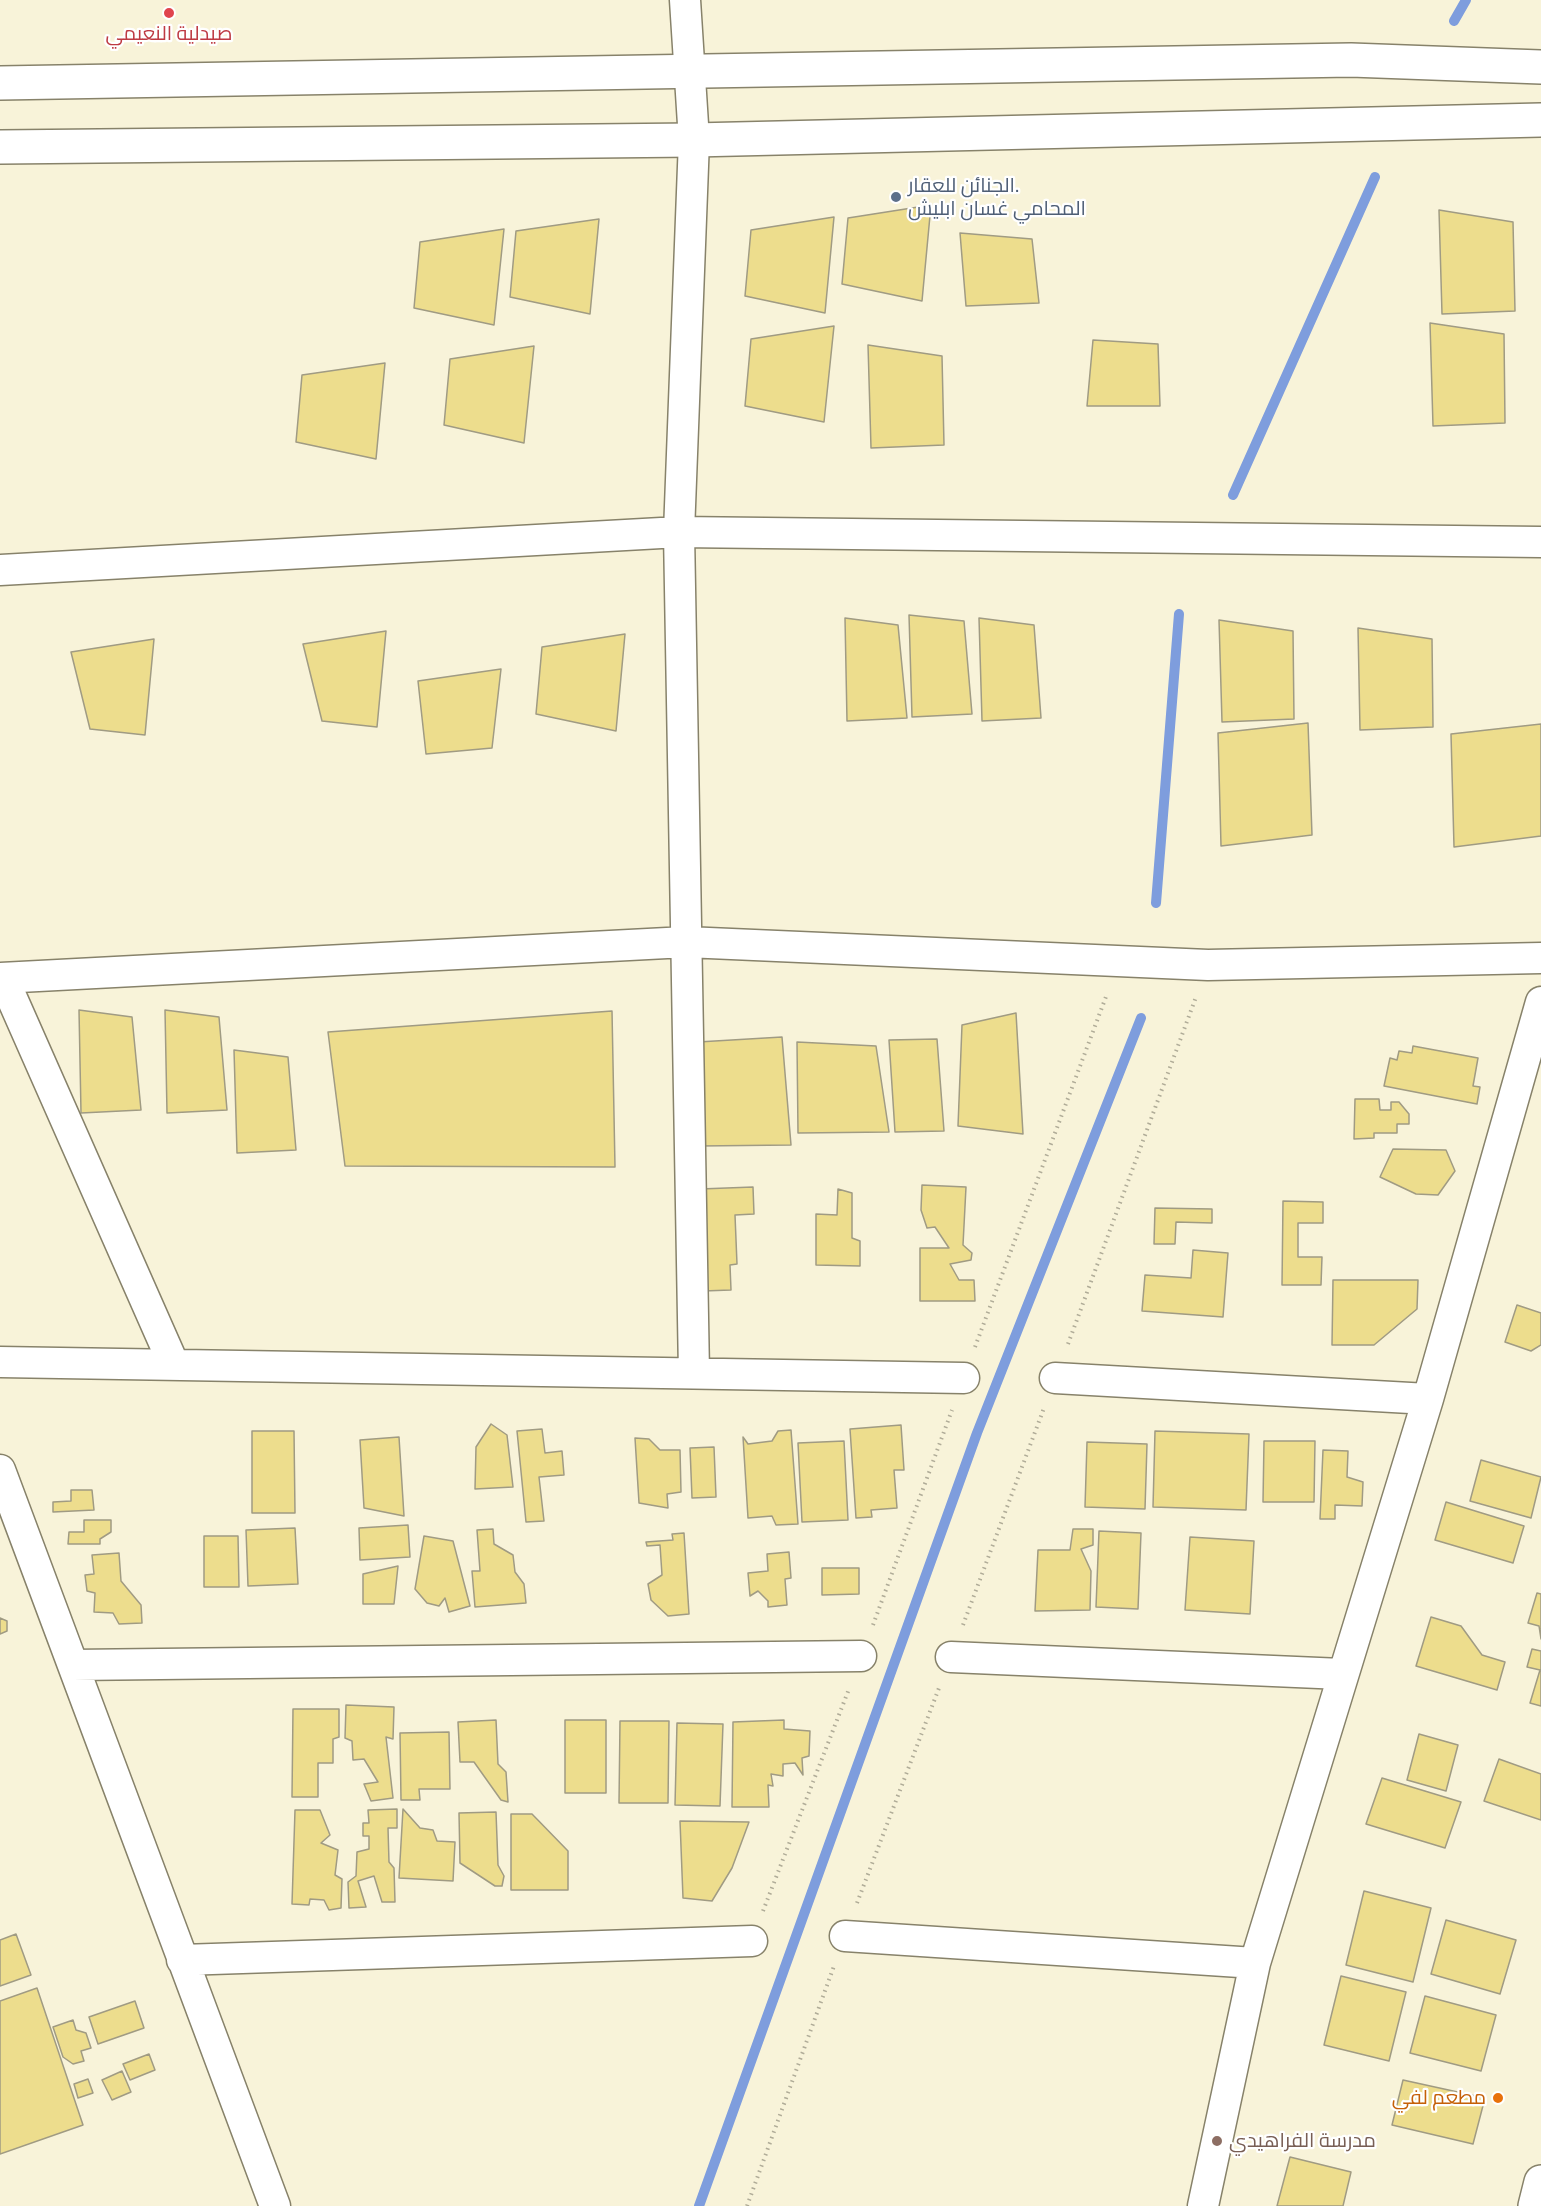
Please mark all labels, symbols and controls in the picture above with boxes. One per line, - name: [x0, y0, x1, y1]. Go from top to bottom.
- marker: صيدلية النعيمي: [162, 6, 176, 20]
- place label: صيدلية النعيمي: [106, 22, 232, 46]
- place label: الجنائن للعقار. المحامي غسان ابليش: [908, 174, 1086, 221]
- marker: الجنائن للعقار. المحامي غسان ابليش: [889, 190, 903, 204]
- place label: مطعم لفي: [1392, 2086, 1486, 2110]
- marker: مطعم لفي: [1491, 2091, 1505, 2105]
- place label: مدرسة الفراهيدي: [1229, 2129, 1376, 2153]
- marker: مدرسة الفراهيدي: [1210, 2134, 1224, 2148]

